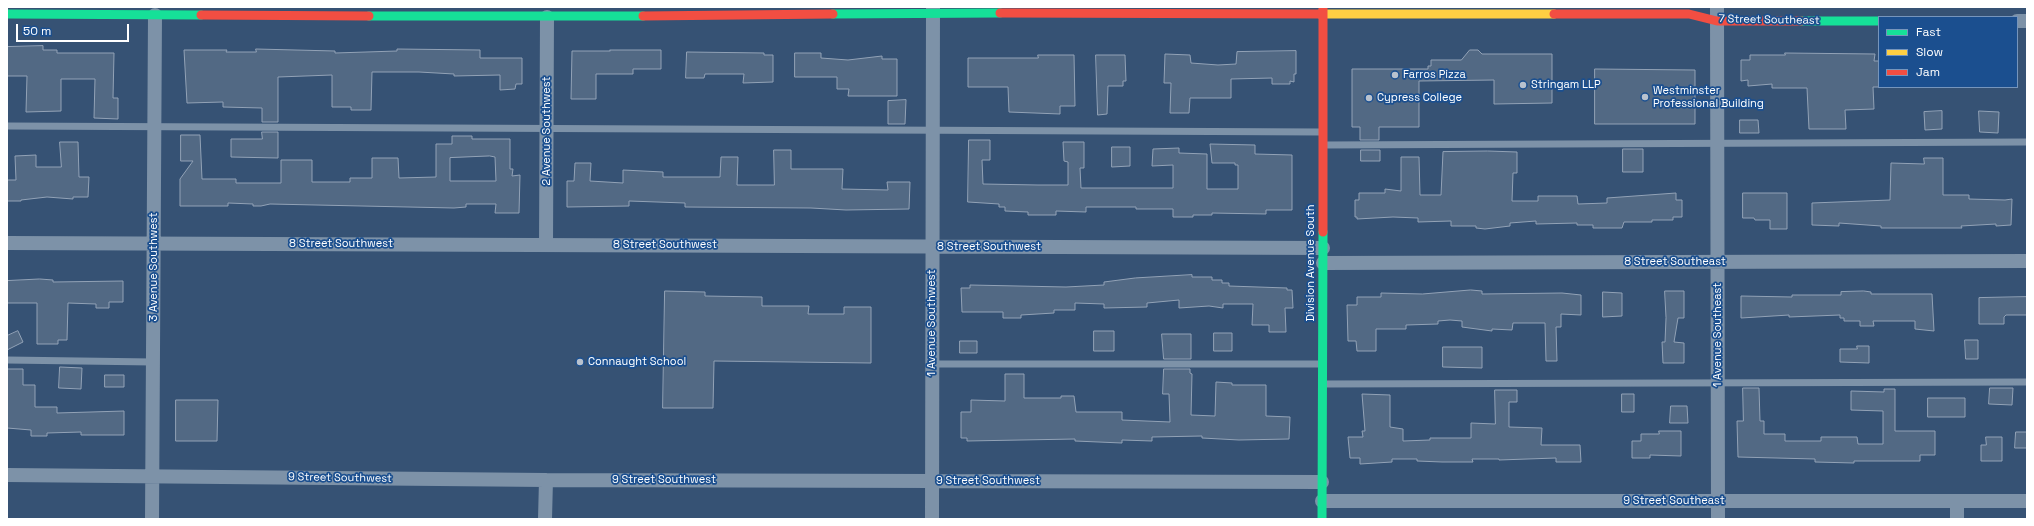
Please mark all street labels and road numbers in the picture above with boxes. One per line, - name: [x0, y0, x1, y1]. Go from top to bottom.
- street label: 7 Street Southeast: [1718, 13, 1820, 27]
- street label: 2 Avenue Southwest: [540, 76, 554, 186]
- street label: Division Avenue South: [1304, 204, 1318, 322]
- street label: 3 Avenue Southwest: [147, 212, 161, 322]
- street label: 8 Street Southwest: [289, 237, 393, 251]
- street label: 8 Street Southwest: [613, 238, 717, 252]
- street label: 8 Street Southwest: [937, 240, 1041, 254]
- street label: 8 Street Southeast: [1624, 255, 1726, 269]
- street label: 1 Avenue Southwest: [925, 269, 939, 377]
- street label: 1 Avenue Southeast: [1711, 283, 1725, 387]
- street label: 9 Street Southwest: [288, 470, 392, 486]
- street label: 9 Street Southwest: [612, 473, 716, 487]
- street label: 9 Street Southwest: [936, 474, 1040, 488]
- street label: 9 Street Southeast: [1623, 494, 1725, 508]

